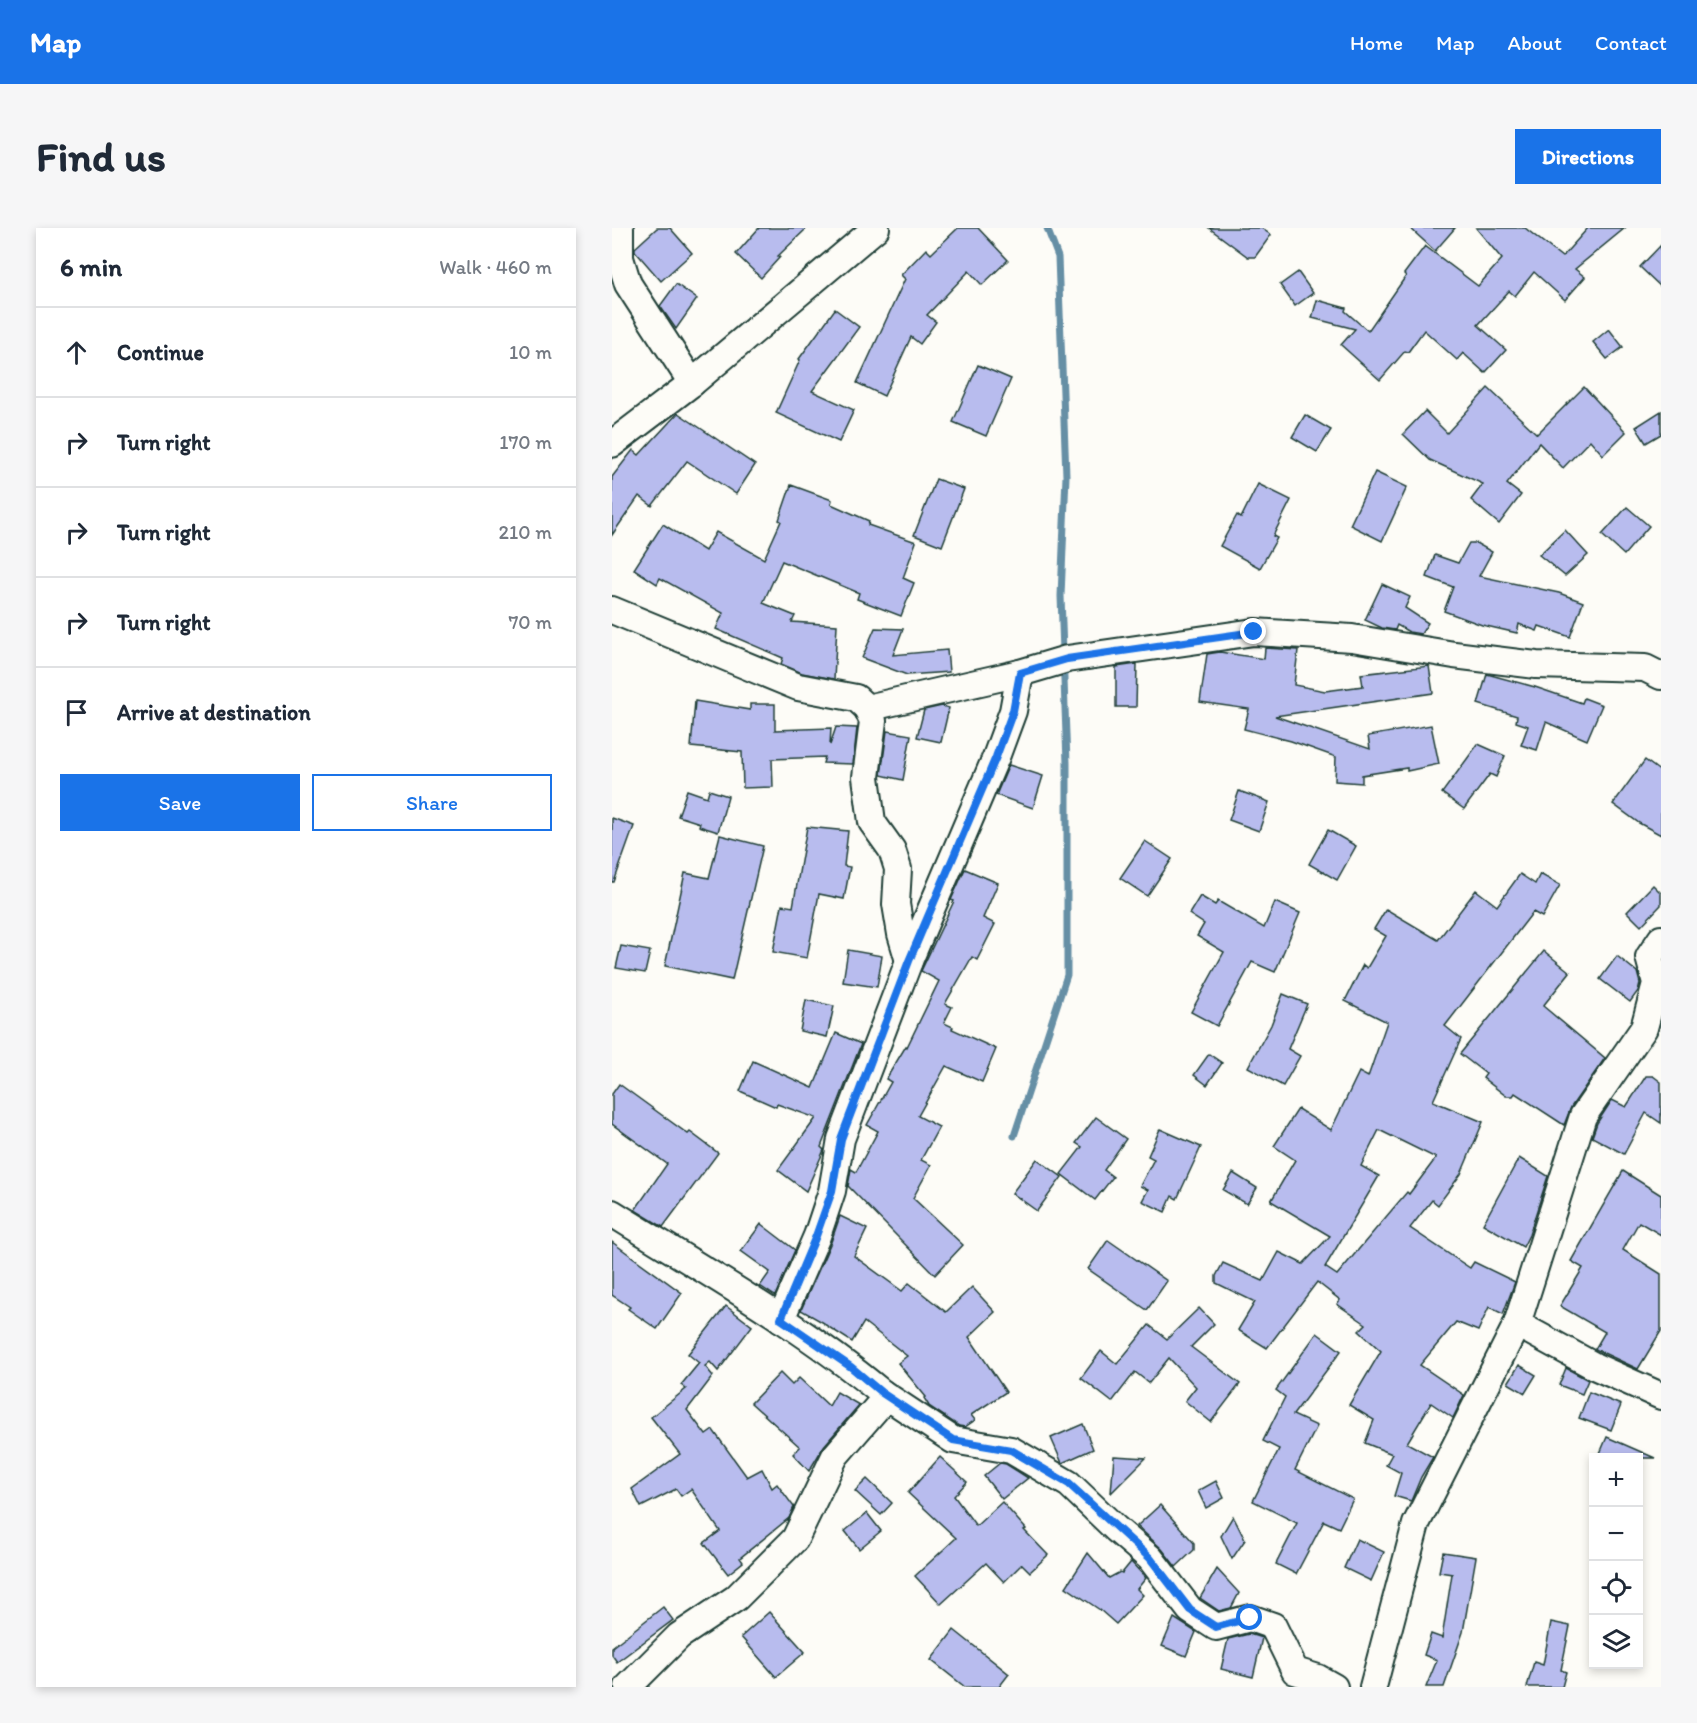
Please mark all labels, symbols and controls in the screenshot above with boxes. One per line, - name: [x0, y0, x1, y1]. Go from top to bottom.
- text: Map: [30, 25, 81, 59]
- text: Home: [1350, 30, 1403, 55]
- text: Map: [1436, 30, 1475, 55]
- text: About: [1508, 30, 1562, 55]
- text: Contact: [1595, 30, 1667, 55]
- button: Directions: [1515, 129, 1661, 184]
- text: Find us: [36, 131, 166, 182]
- text: 6 min: [60, 251, 122, 283]
- text: Walk · 460 m: [439, 255, 552, 279]
- icon: ahead: [60, 336, 93, 369]
- text: Continue: [117, 339, 204, 366]
- text: 10 m: [509, 340, 552, 364]
- icon: right: [60, 426, 93, 459]
- text: Turn right: [117, 429, 211, 456]
- text: 170 m: [499, 430, 552, 454]
- icon: right: [60, 516, 93, 549]
- text: Turn right: [117, 519, 211, 546]
- text: 210 m: [499, 520, 552, 544]
- icon: right: [60, 606, 93, 639]
- text: Turn right: [117, 609, 211, 636]
- text: 70 m: [508, 610, 552, 634]
- route end: [1240, 618, 1266, 644]
- icon: arrive: [60, 696, 93, 729]
- text: Arrive at destination: [117, 699, 311, 726]
- button: Save: [60, 774, 300, 831]
- button: Share: [312, 774, 552, 831]
- map controls: [1589, 1453, 1643, 1669]
- button: +: [1589, 1453, 1643, 1507]
- button: −: [1589, 1507, 1643, 1561]
- button: locate: [1589, 1561, 1643, 1615]
- route start: [1236, 1604, 1262, 1630]
- button: layers: [1589, 1615, 1643, 1669]

